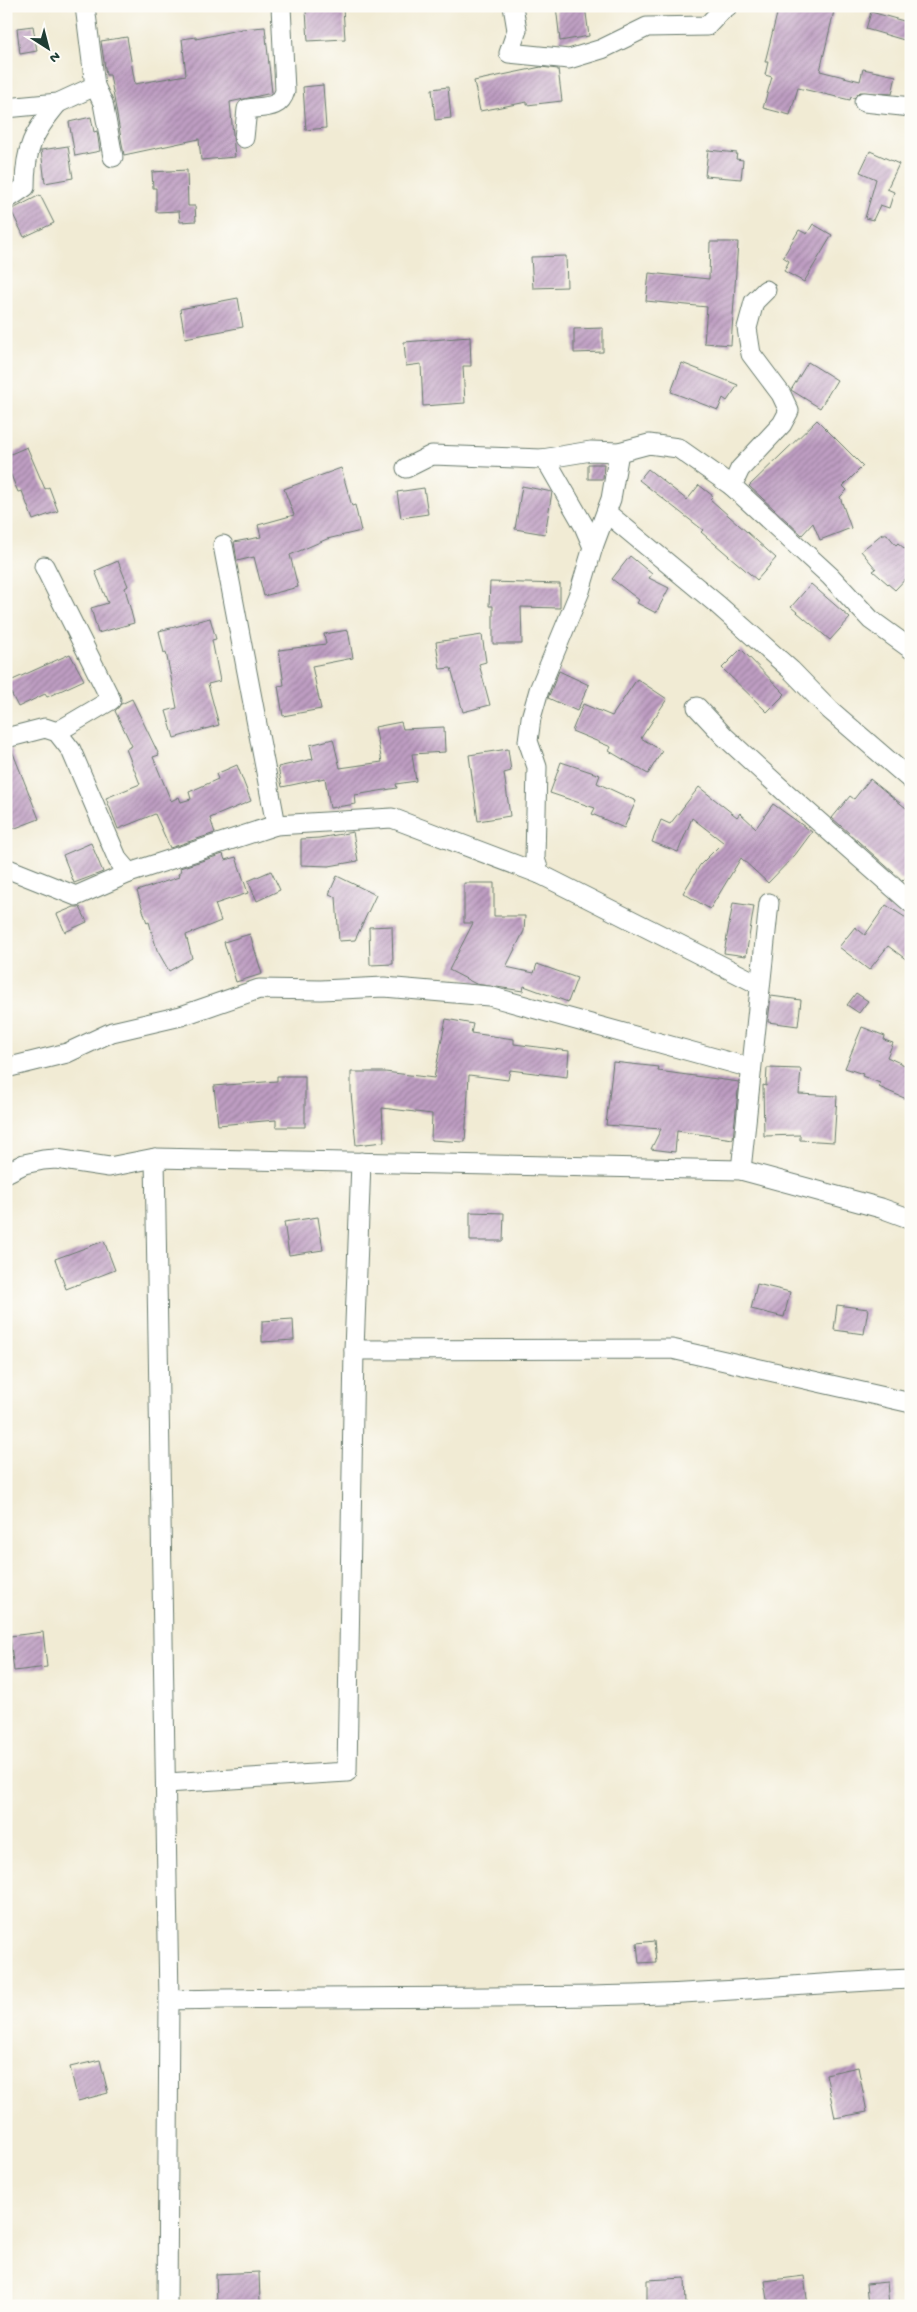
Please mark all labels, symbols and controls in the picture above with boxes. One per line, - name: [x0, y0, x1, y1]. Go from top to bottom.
- north arrow: [22, 22, 72, 72]
- text: N: [45, 47, 63, 66]

